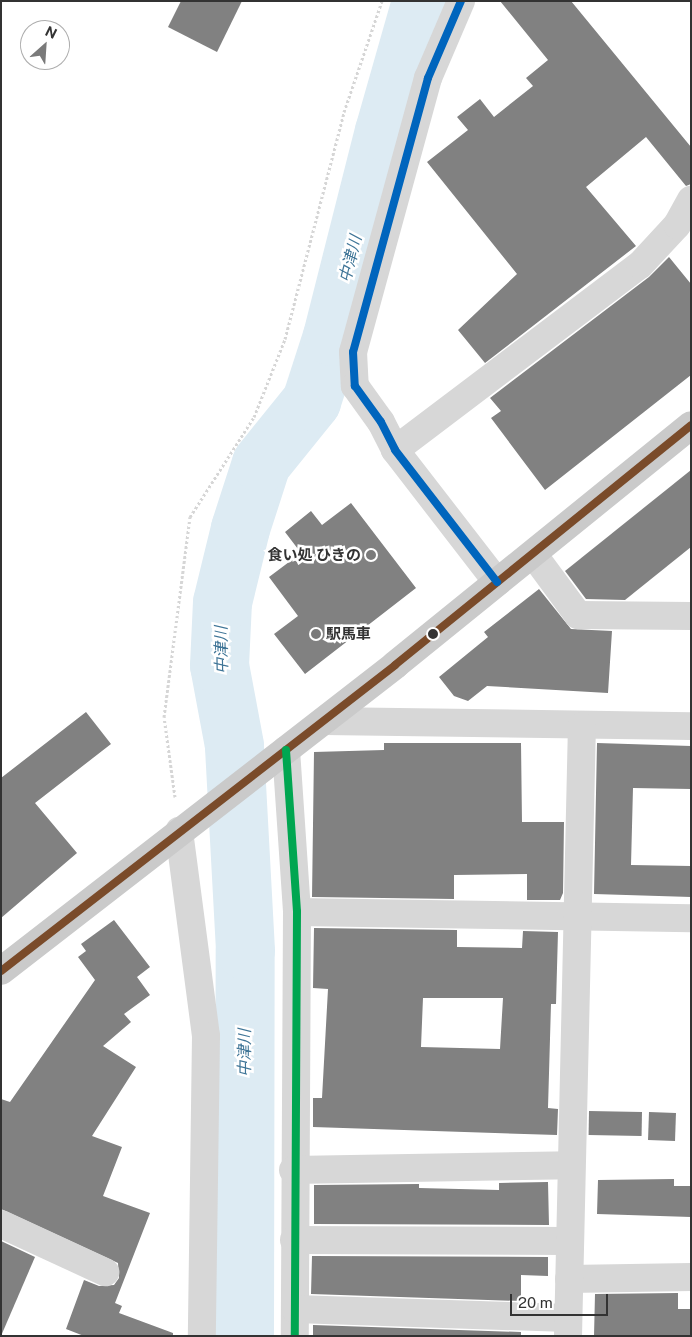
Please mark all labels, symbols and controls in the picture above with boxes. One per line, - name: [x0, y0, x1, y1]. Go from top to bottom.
- north arrow: [20, 20, 70, 70]
- text: N: [43, 23, 60, 42]
- water label: 中津川: [336, 233, 366, 285]
- place label: 食い処 ひきの: [268, 546, 361, 564]
- marker: 食い処 ひきの: [365, 549, 377, 561]
- place label: 駅馬車: [326, 625, 371, 643]
- water label: 中津川: [212, 626, 232, 674]
- marker: 駅馬車: [310, 628, 322, 640]
- unlabelled marker: [428, 629, 438, 639]
- water label: 中津川: [235, 1029, 255, 1077]
- scale bar: [512, 1284, 610, 1316]
- text: 20 m: [518, 1294, 553, 1311]

